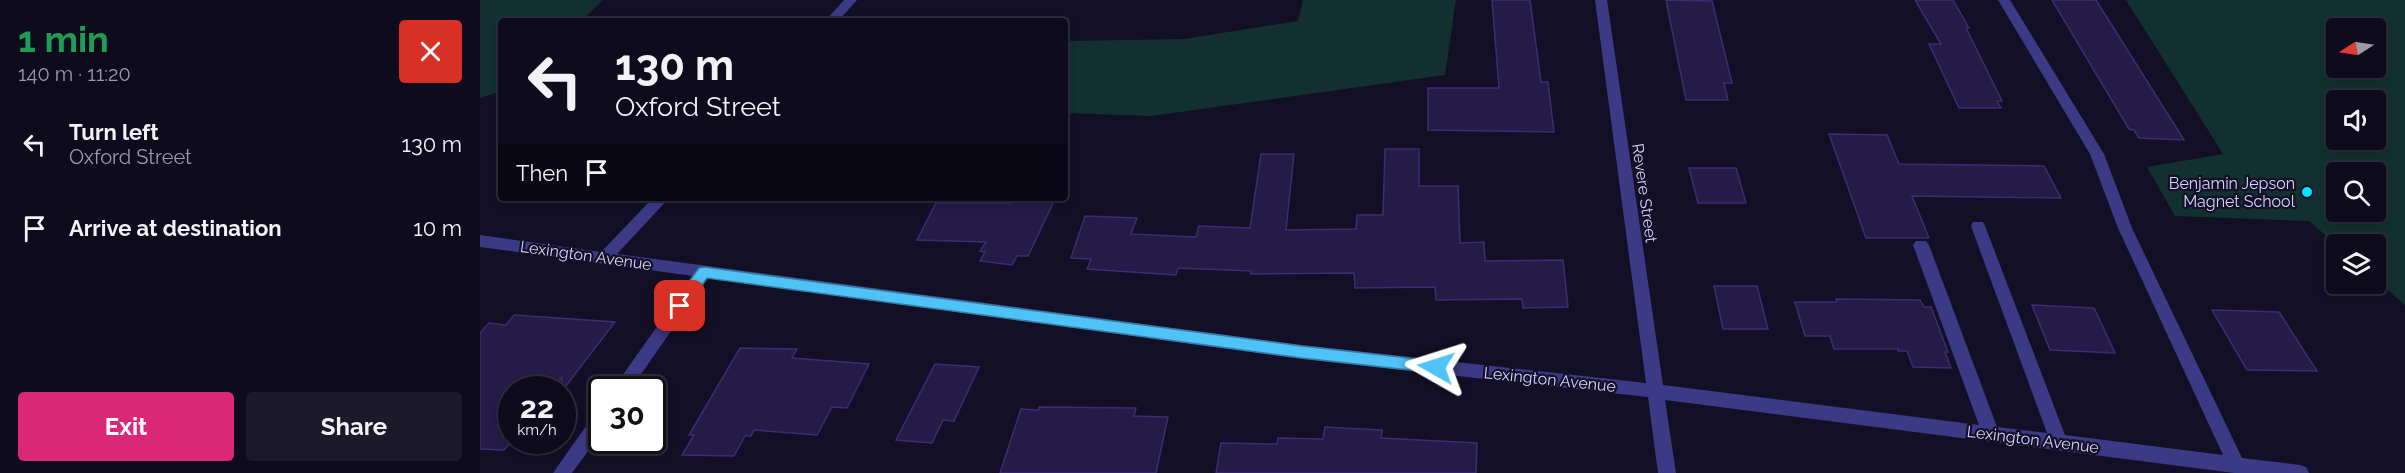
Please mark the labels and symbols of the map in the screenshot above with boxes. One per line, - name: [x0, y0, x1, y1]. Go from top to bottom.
- north arrow: [2326, 18, 2386, 78]
- street label: Revere Street: [1628, 142, 1661, 245]
- place label: Benjamin Jepson Magnet School: [2169, 174, 2296, 211]
- marker: Benjamin Jepson Magnet School: [2300, 185, 2314, 199]
- street label: Lexington Avenue: [519, 237, 653, 274]
- pin: [654, 280, 705, 331]
- position arrow: [1404, 335, 1468, 399]
- street label: Lexington Avenue: [1483, 363, 1617, 396]
- speed limit sign: 30: [588, 376, 666, 454]
- street label: Lexington Avenue: [1966, 422, 2100, 457]

